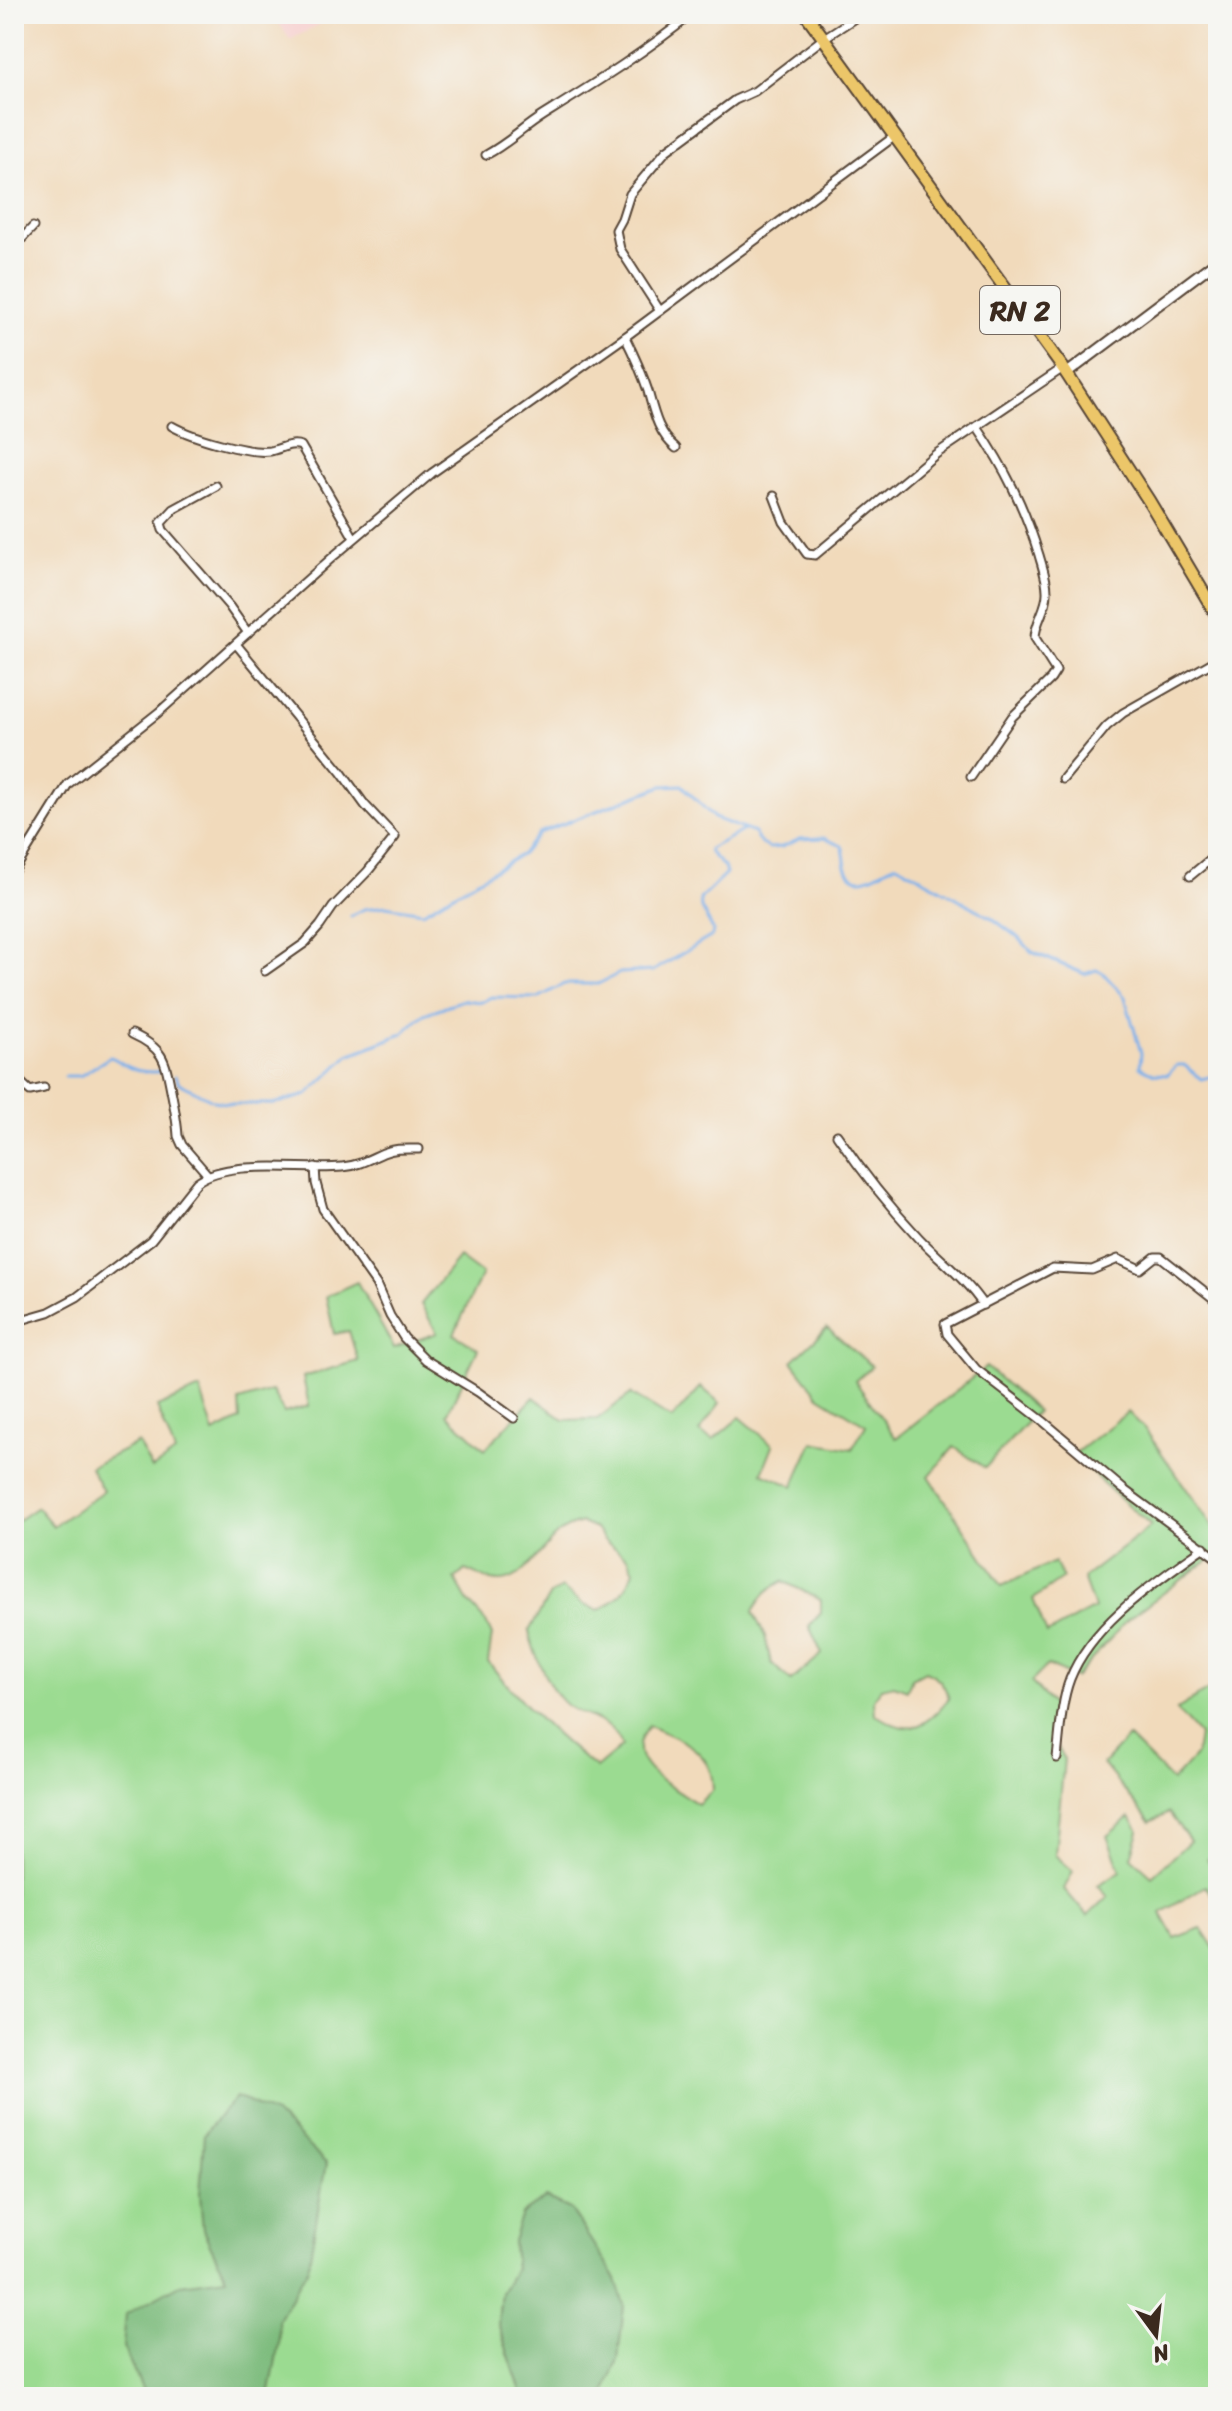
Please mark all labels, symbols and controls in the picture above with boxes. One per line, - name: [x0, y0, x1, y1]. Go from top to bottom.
- road number: RN 2: [980, 286, 1060, 334]
- north arrow: [1116, 2295, 1196, 2375]
- text: N: [1148, 2333, 1174, 2375]

